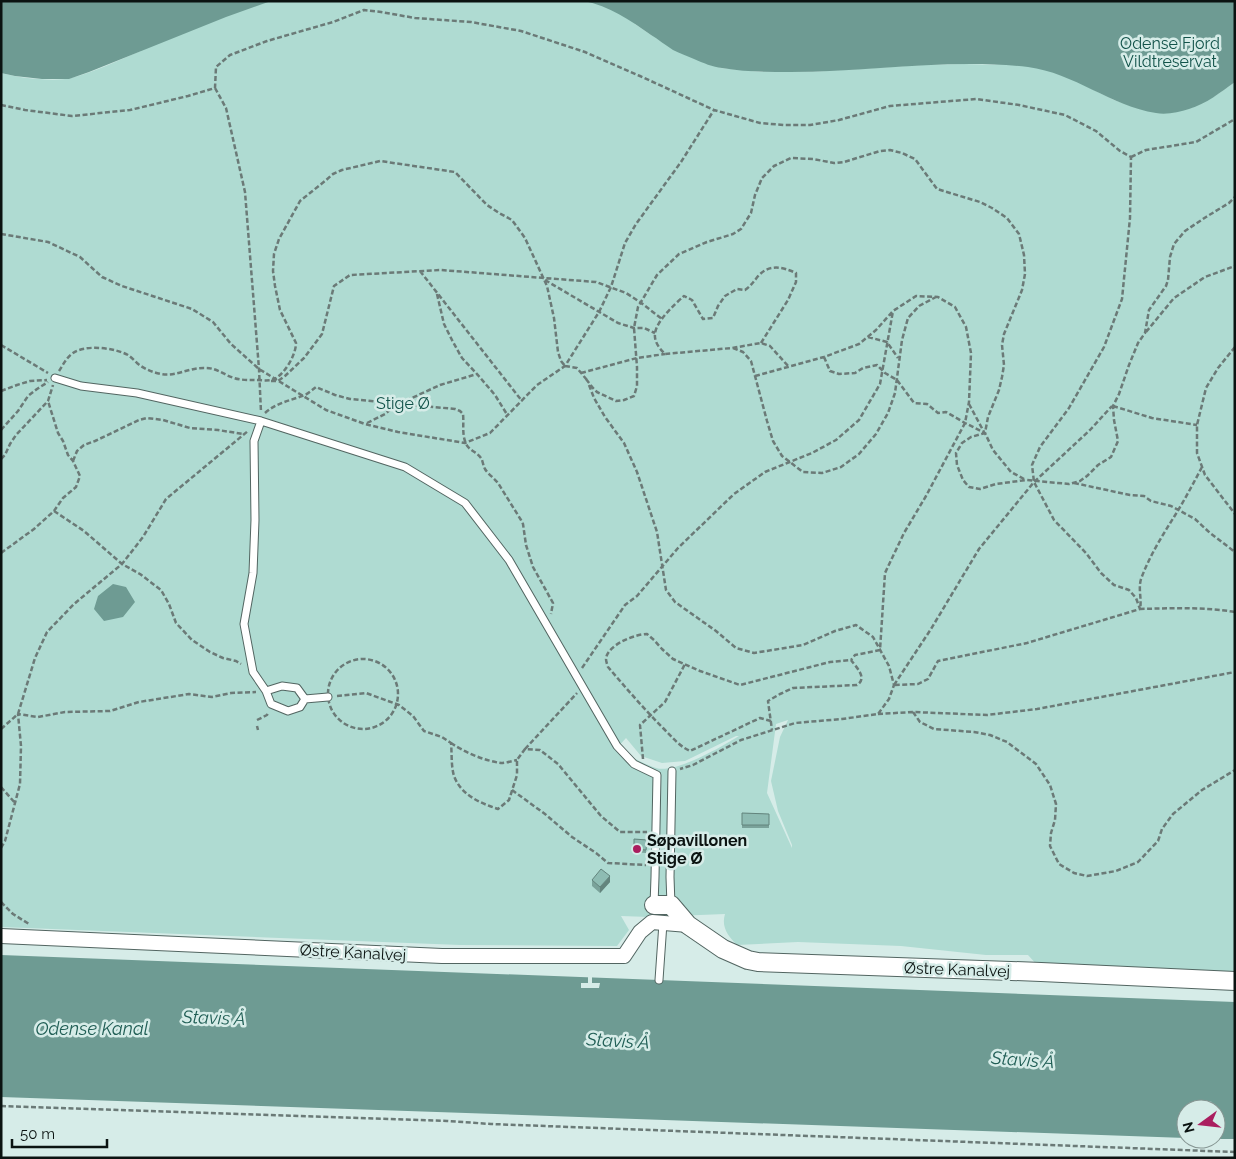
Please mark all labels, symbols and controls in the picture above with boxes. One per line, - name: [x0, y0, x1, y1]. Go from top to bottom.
- park label: Odense Fjord Vildtreservat: [1120, 34, 1220, 71]
- park label: Stige Ø: [376, 394, 430, 413]
- place label: Søpavillonen Stige Ø: [647, 831, 747, 868]
- marker: Søpavillonen Stige Ø: [631, 843, 643, 855]
- street label: Østre Kanalvej: [299, 940, 407, 965]
- street label: Østre Kanalvej: [904, 958, 1010, 981]
- water label: Stavis Å: [181, 1005, 246, 1029]
- water label: Odense Kanal: [36, 1018, 149, 1039]
- water label: Stavis Å: [585, 1027, 650, 1053]
- water label: Stavis Å: [990, 1046, 1056, 1072]
- north arrow: [1176, 1099, 1226, 1149]
- scale bar: [12, 1116, 108, 1148]
- text: N: [1179, 1120, 1198, 1135]
- text: 50 m: [20, 1125, 55, 1143]

